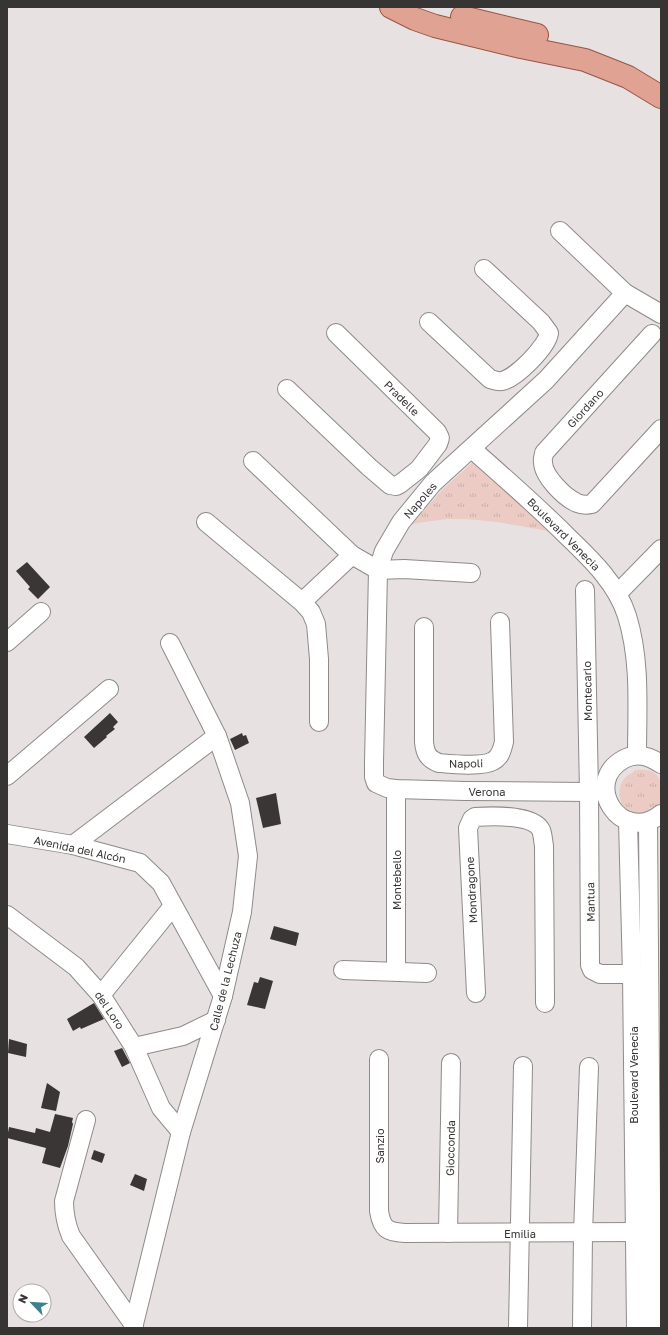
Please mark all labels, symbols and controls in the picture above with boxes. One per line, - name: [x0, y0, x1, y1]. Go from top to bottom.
- street label: Pradelle: [382, 378, 422, 418]
- street label: Giordano: [564, 386, 606, 430]
- street label: Napoles: [401, 479, 439, 521]
- street label: Boulevard Venecia: [525, 495, 603, 573]
- street label: Montecarlo: [580, 660, 594, 721]
- street label: Napoli: [449, 756, 483, 770]
- street label: Verona: [469, 785, 505, 798]
- street label: Avenida del Alcón: [33, 833, 127, 865]
- street label: Montebello: [390, 850, 403, 910]
- street label: Mondragone: [463, 856, 479, 924]
- street label: Mantua: [583, 882, 597, 922]
- street label: Calle de la Lechuza: [206, 930, 244, 1032]
- street label: del Loro: [93, 989, 128, 1032]
- street label: Boulevard Venecia: [627, 1026, 640, 1124]
- street label: Giocconda: [443, 1120, 457, 1176]
- street label: Sanzio: [373, 1128, 386, 1164]
- street label: Emilia: [504, 1227, 536, 1240]
- north arrow: [12, 1283, 52, 1323]
- text: N: [15, 1292, 30, 1305]

